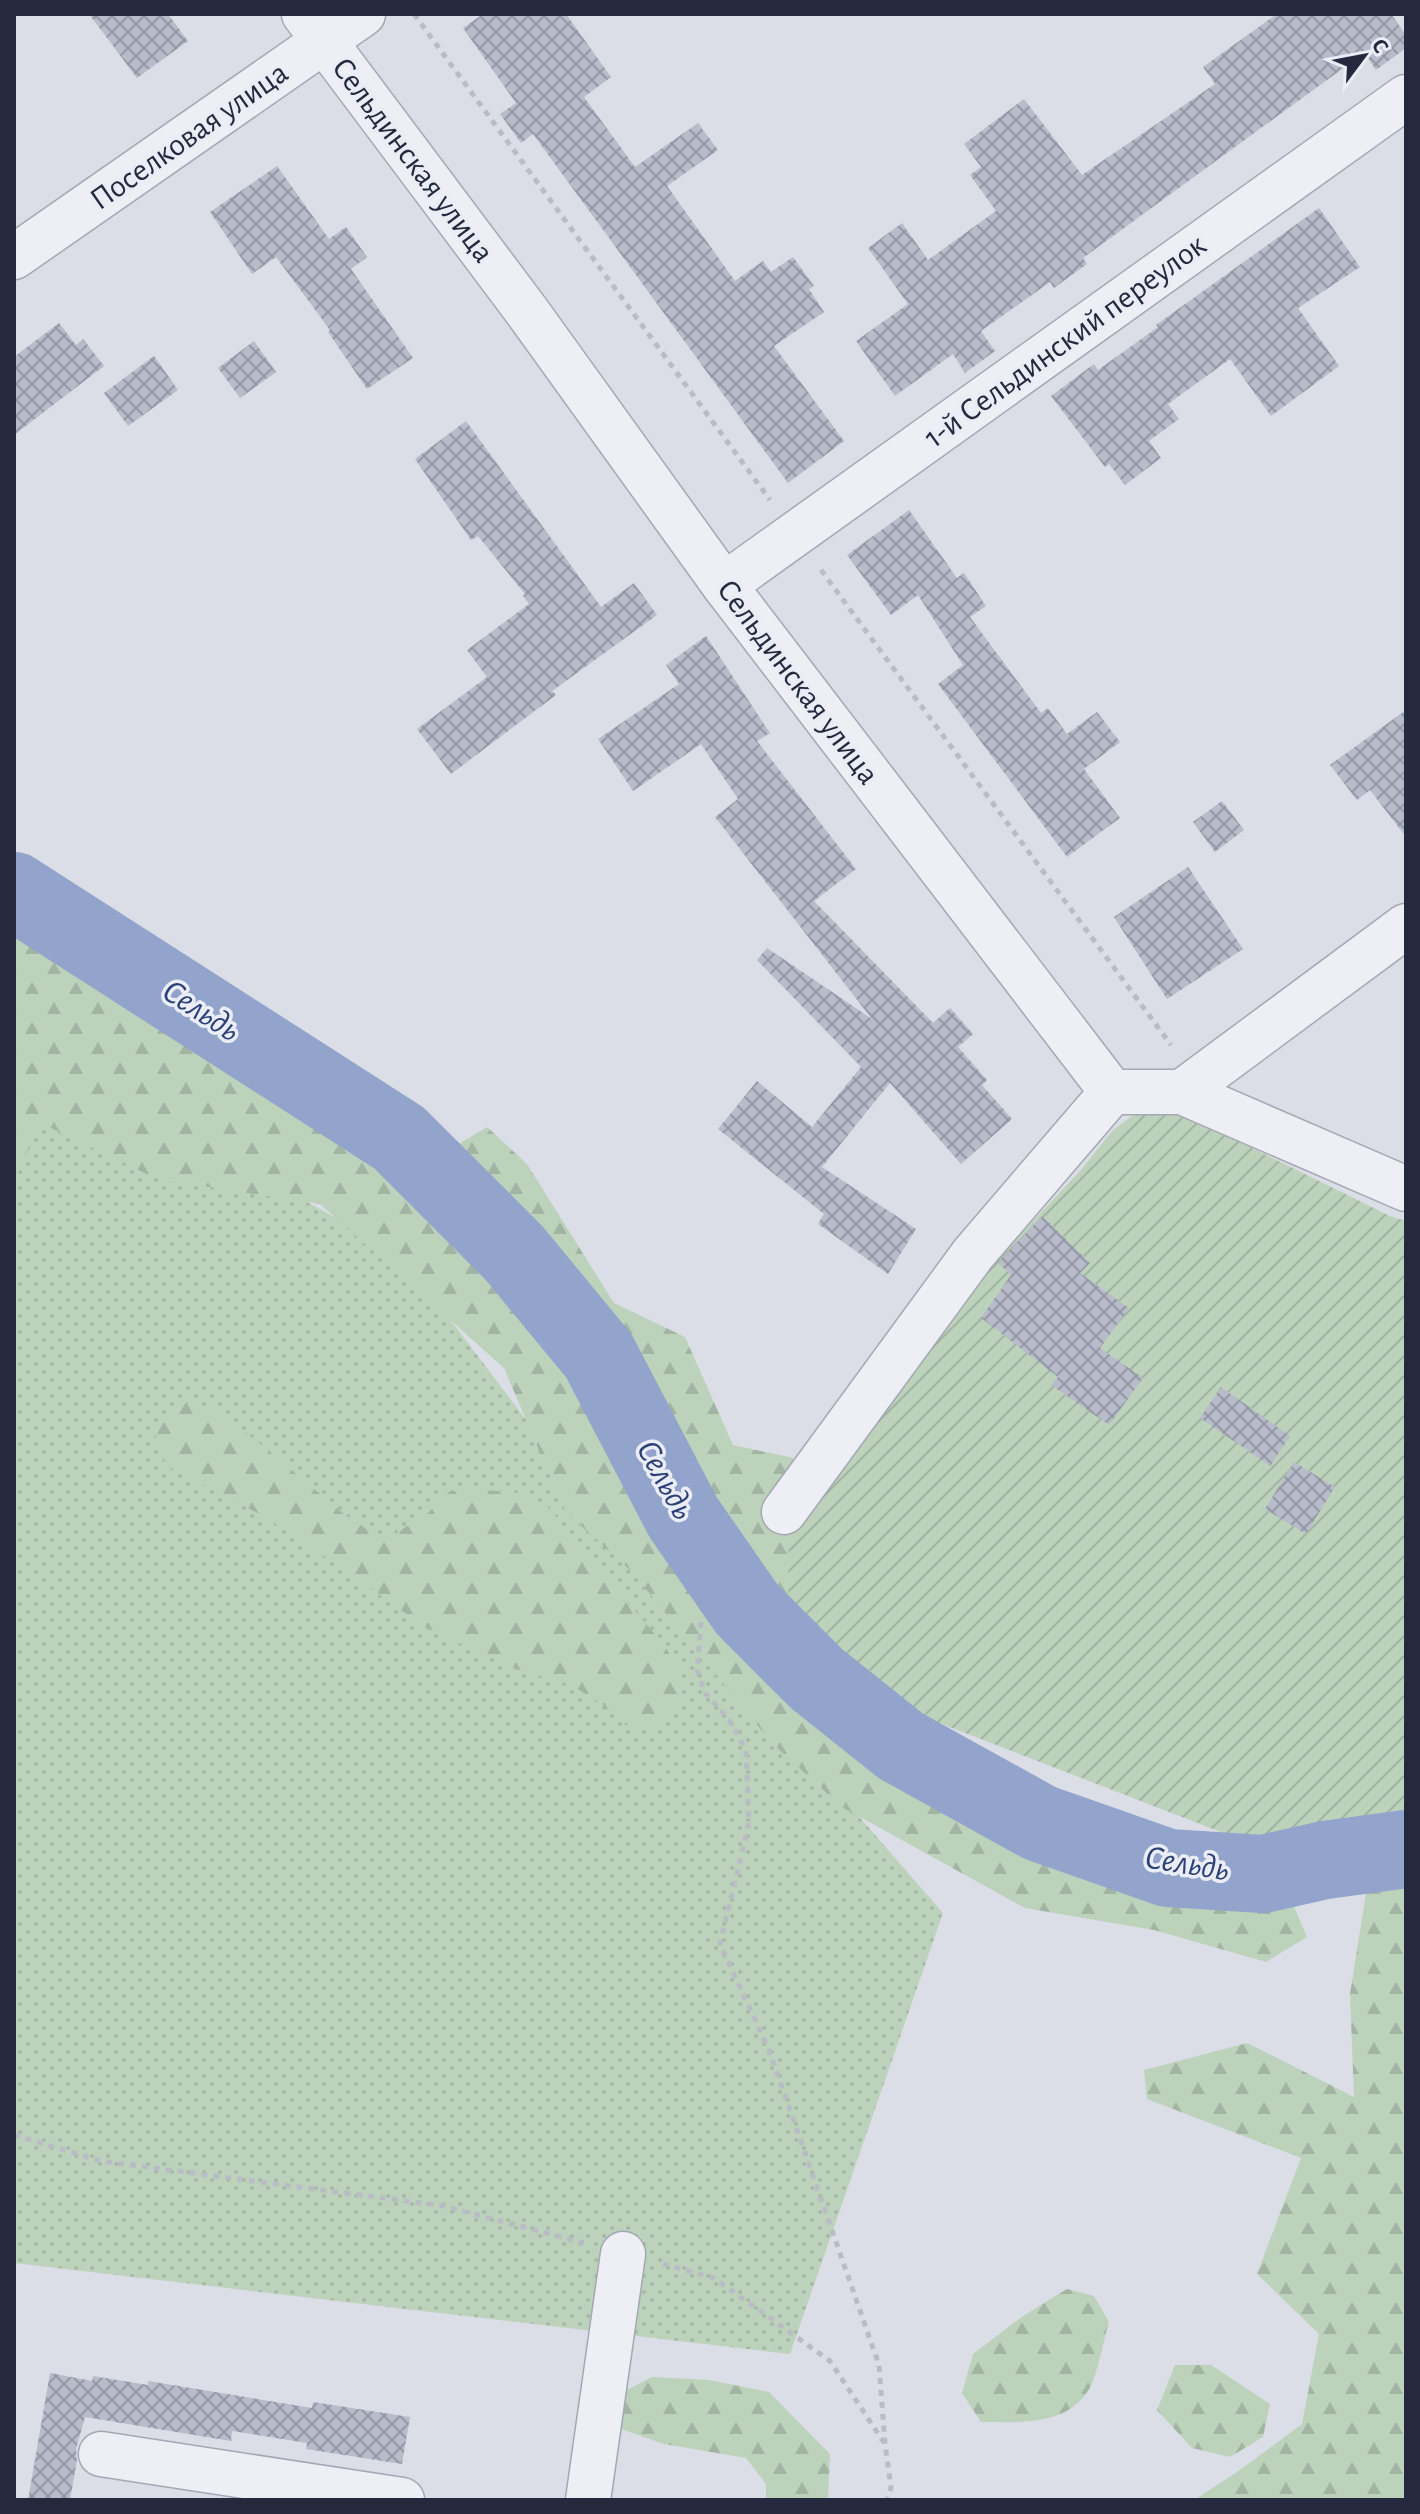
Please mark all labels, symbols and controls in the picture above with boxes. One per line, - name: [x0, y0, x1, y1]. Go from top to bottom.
- north arrow: [1324, 16, 1404, 96]
- text: С: [1368, 35, 1393, 57]
- street label: Сельдинская улица: [326, 52, 500, 268]
- street label: Поселковая улица: [84, 56, 294, 216]
- street label: 1-й Сельдинский переулок: [918, 228, 1212, 454]
- street label: Сельдинская улица: [711, 574, 885, 790]
- water label: Сельдь: [156, 974, 246, 1048]
- water label: Сельдь: [630, 1435, 700, 1525]
- water label: Сельдь: [1142, 1841, 1232, 1887]

